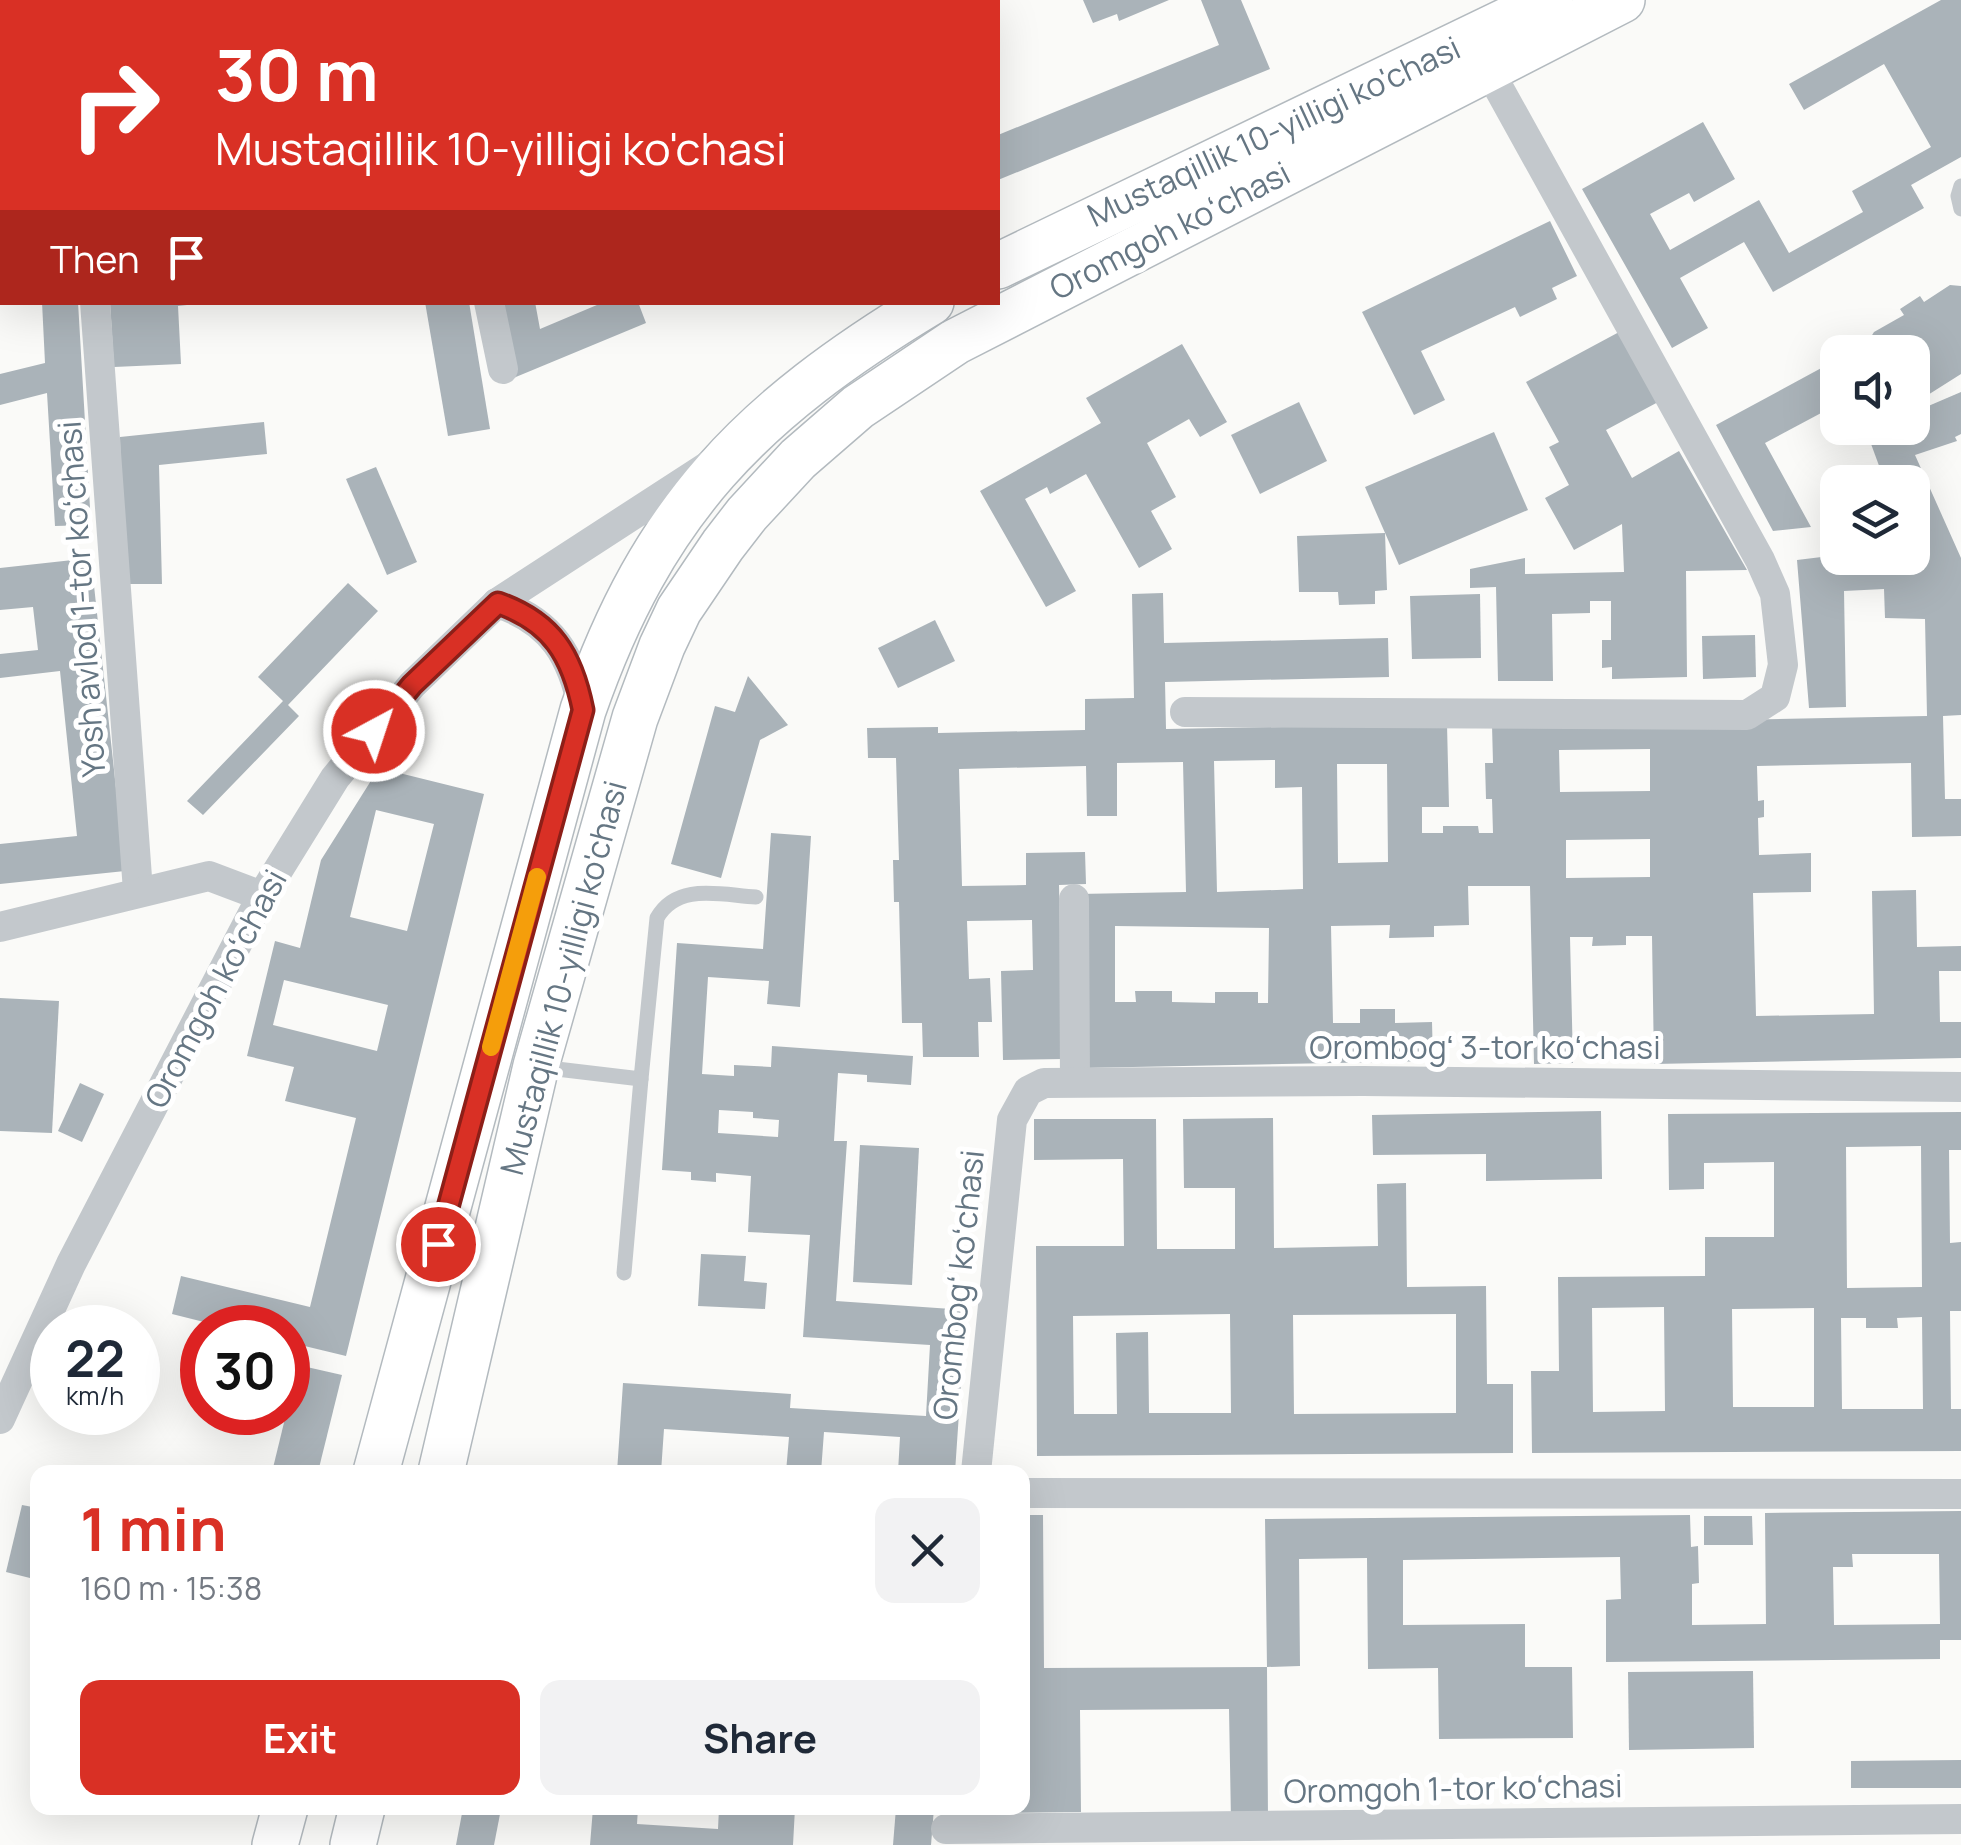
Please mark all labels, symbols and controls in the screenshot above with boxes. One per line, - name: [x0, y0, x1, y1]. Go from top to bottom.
- street label: Mustaqillik 10-yilligi ko'chasi: [1080, 25, 1467, 237]
- text: 30 m: [215, 26, 379, 122]
- icon: right: [50, 40, 180, 170]
- text: Mustaqillik 10-yilligi ko'chasi: [215, 117, 786, 179]
- street label: Oromgoh koʻchasi: [1042, 151, 1297, 310]
- icon: arrive: [159, 230, 214, 285]
- text: Then: [50, 232, 139, 284]
- map controls: [1820, 335, 1930, 575]
- button: sound: [1820, 335, 1930, 445]
- street label: Yosh avlod 1-tor koʻchasi: [47, 420, 115, 779]
- button: layers: [1820, 465, 1930, 575]
- position arrow: [322, 679, 426, 783]
- street label: Mustaqillik 10-yilligi ko'chasi: [489, 776, 637, 1180]
- street label: Oromgoh koʻchasi: [134, 862, 297, 1115]
- street label: Orombogʻ 3-tor koʻchasi: [1309, 1025, 1661, 1069]
- street label: Orombogʻ koʻchasi: [922, 1148, 994, 1422]
- pin: [396, 1202, 481, 1287]
- icon: arrive: [411, 1217, 466, 1272]
- speed limit sign: 30: [180, 1305, 310, 1435]
- text: 22: [65, 1324, 125, 1392]
- text: km/h: [66, 1378, 124, 1413]
- text: 1 min: [80, 1487, 227, 1569]
- button: close: [875, 1498, 980, 1603]
- text: 160 m · 15:38: [80, 1566, 262, 1610]
- button: Exit: [80, 1680, 520, 1795]
- button: Share: [540, 1680, 980, 1795]
- street label: Oromgoh 1-tor koʻchasi: [1283, 1763, 1623, 1813]

